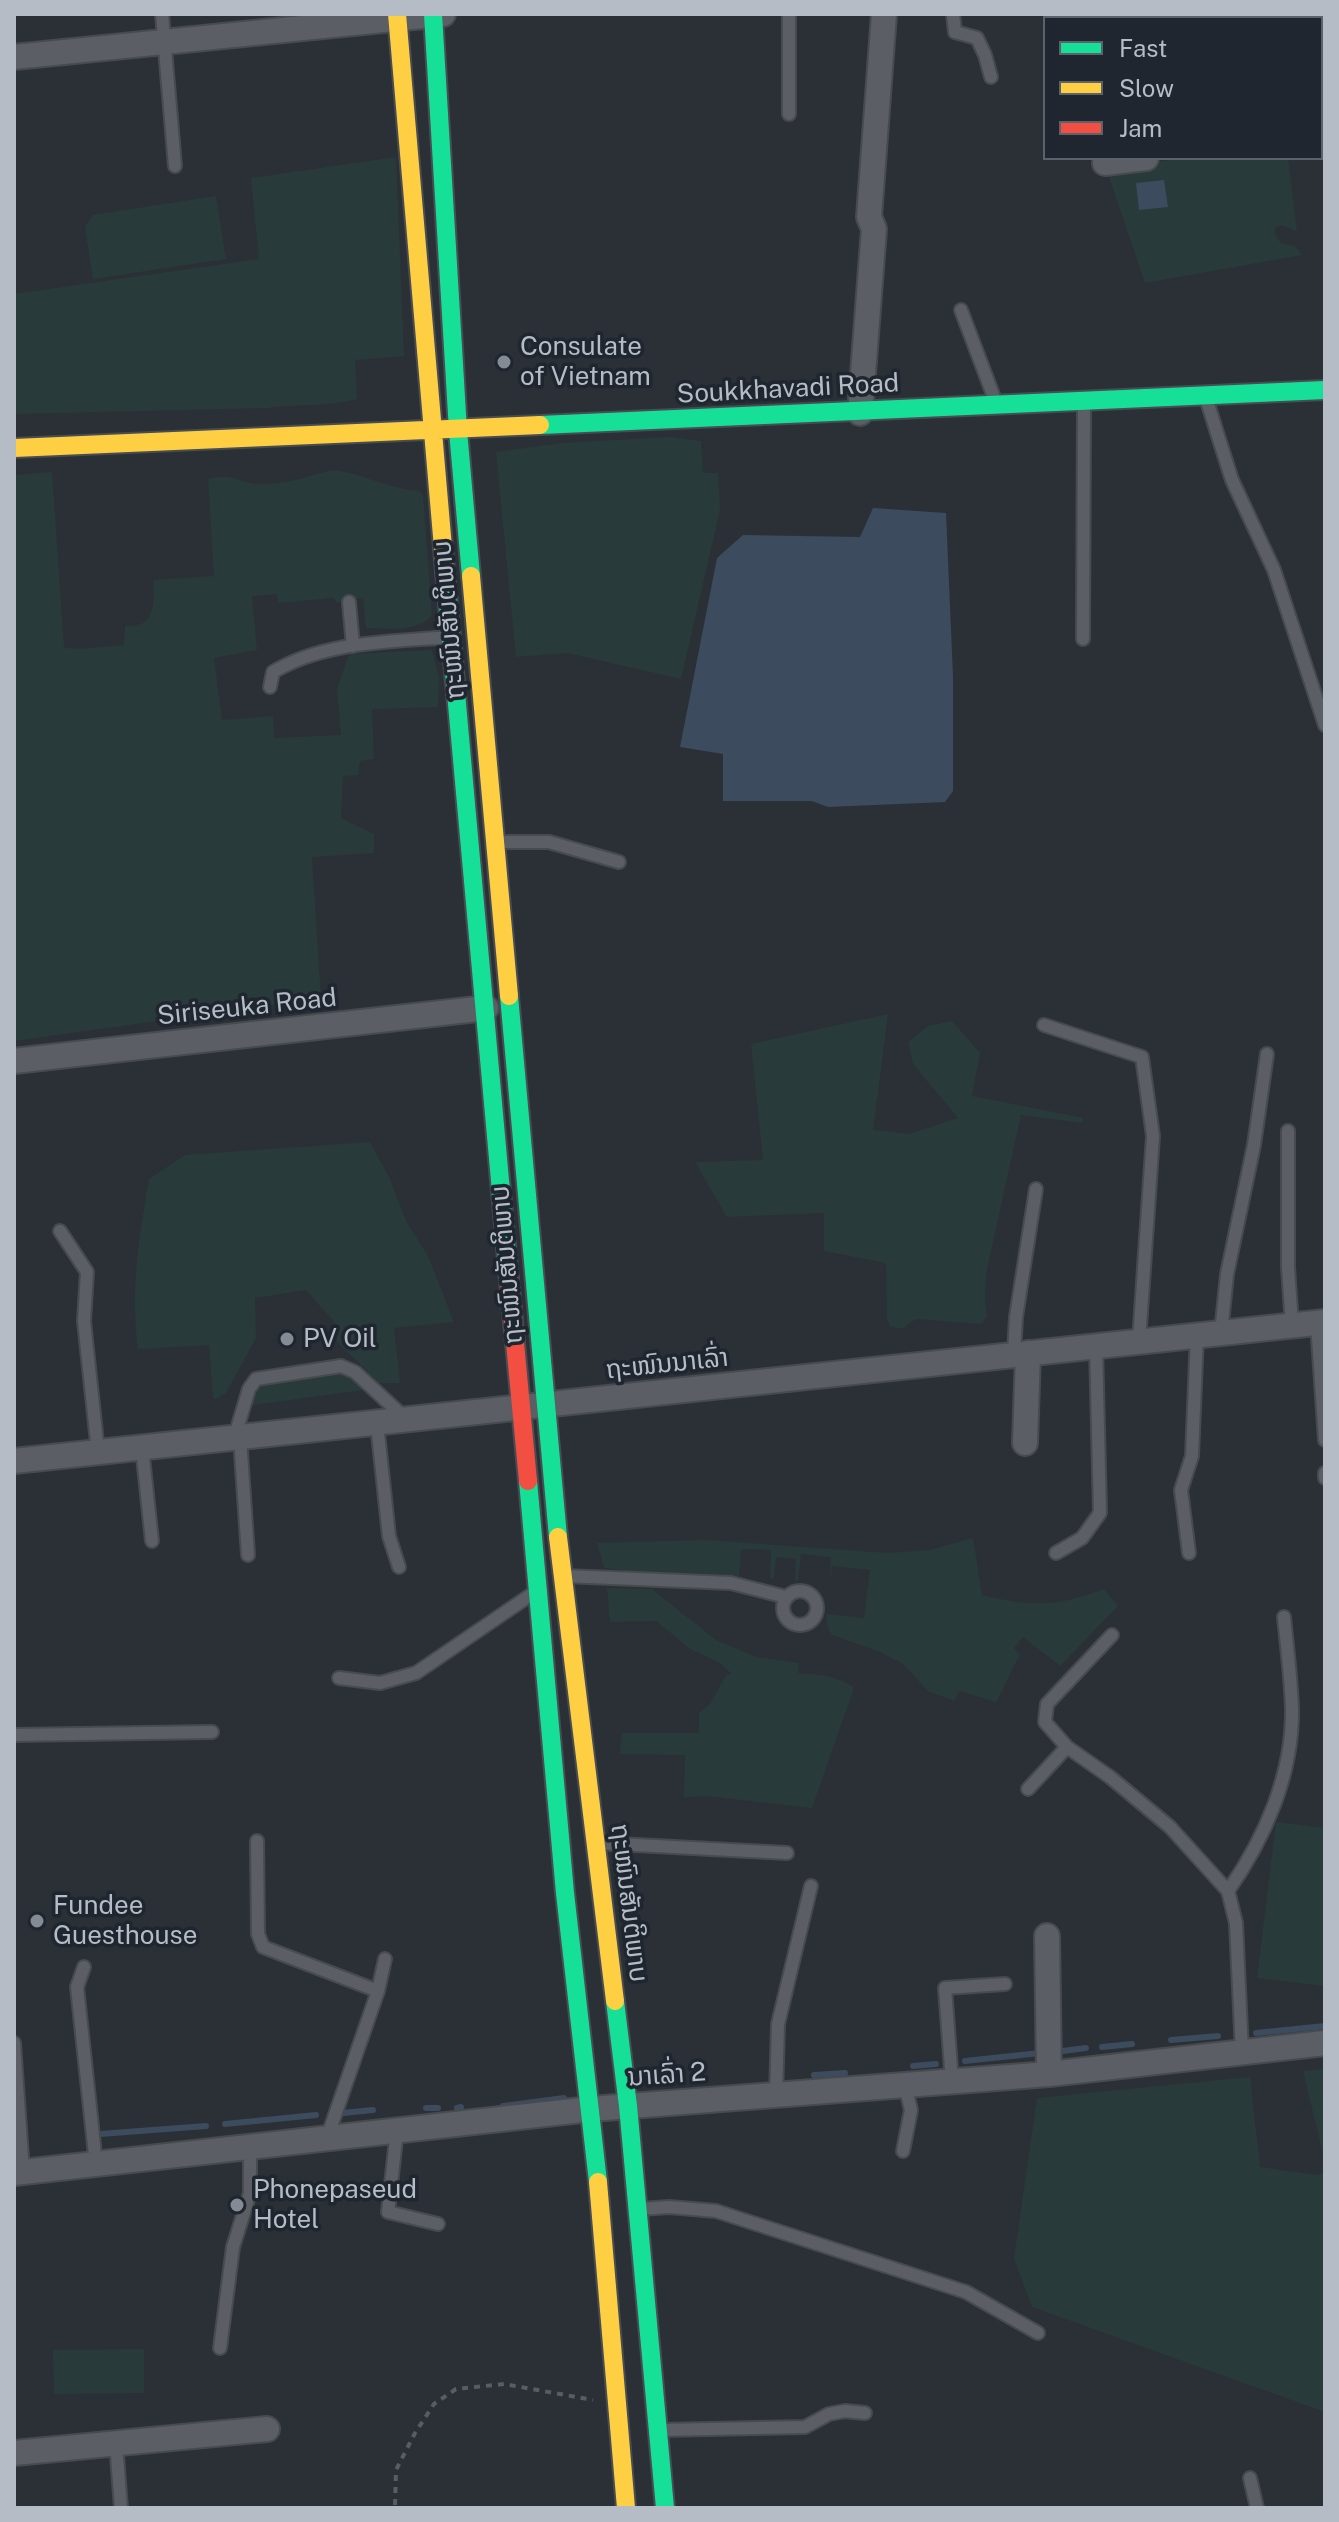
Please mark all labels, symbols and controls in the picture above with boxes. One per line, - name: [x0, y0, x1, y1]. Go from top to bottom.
- legend: [1043, 16, 1323, 160]
- text: Fast: [1119, 34, 1167, 62]
- text: Slow: [1119, 74, 1174, 102]
- text: Jam: [1119, 114, 1162, 142]
- place label: Consulate of Vietnam: [520, 331, 651, 392]
- marker: Consulate of Vietnam: [495, 353, 513, 371]
- street label: Soukkhavadi Road: [676, 368, 900, 410]
- street label: ຖະໜົນສັນຕິພາບ: [427, 539, 471, 701]
- street label: Siriseuka Road: [156, 982, 338, 1032]
- street label: ຖະໜົນສັນຕິພາບ: [485, 1184, 529, 1346]
- place label: PV Oil: [303, 1323, 377, 1355]
- marker: PV Oil: [278, 1330, 296, 1348]
- street label: ຖະໜົນນາເລົ່າ: [604, 1342, 730, 1386]
- street label: ຖະໜົນສັນຕິພາບ: [604, 1822, 654, 1984]
- place label: Fundee Guesthouse: [53, 1890, 197, 1952]
- marker: Fundee Guesthouse: [28, 1912, 46, 1930]
- street label: ນາເລົ່າ 2: [627, 2057, 707, 2093]
- place label: Phonepaseud Hotel: [253, 2174, 417, 2236]
- marker: Phonepaseud Hotel: [228, 2196, 246, 2214]

